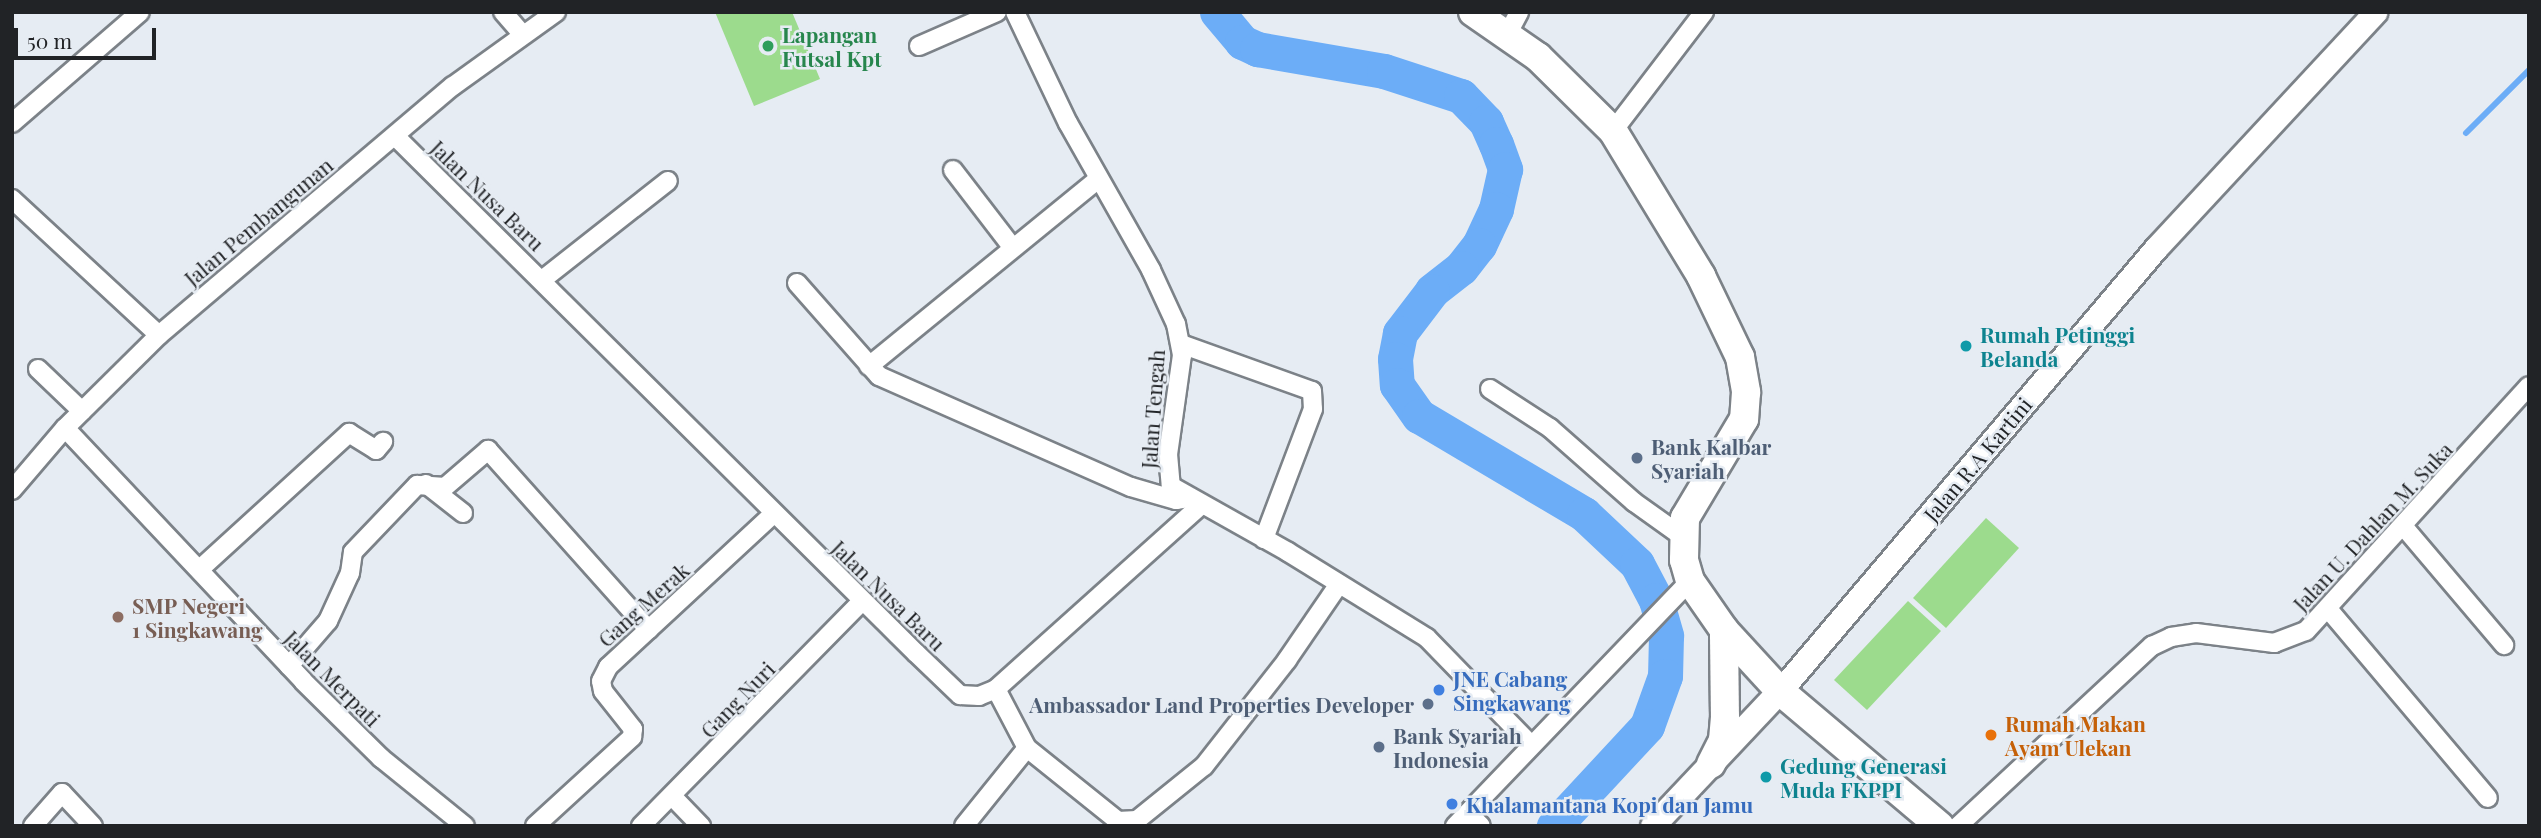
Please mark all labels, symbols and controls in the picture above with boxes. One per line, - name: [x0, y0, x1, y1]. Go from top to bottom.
- scale bar: [18, 14, 159, 58]
- place label: Lapangan Futsal Kpt: [782, 21, 882, 71]
- text: 50 m: [27, 26, 72, 54]
- marker: Lapangan Futsal Kpt: [760, 38, 776, 54]
- street label: Jalan Nusa Baru: [426, 135, 550, 255]
- street label: Jalan Pembangunan: [179, 152, 337, 290]
- place label: Rumah Petinggi Belanda: [1980, 321, 2135, 371]
- marker: Rumah Petinggi Belanda: [1958, 338, 1974, 354]
- street label: Jalan Tengah: [1135, 348, 1169, 470]
- street label: Jalan R.A Kartini: [1918, 392, 2036, 526]
- place label: Bank Kalbar Syariah: [1651, 433, 1771, 483]
- street label: Jalan U. Dahlan M. Suka: [2287, 436, 2457, 616]
- marker: Bank Kalbar Syariah: [1629, 450, 1645, 466]
- street label: Jalan Nusa Baru: [827, 535, 951, 655]
- street label: Gang Merak: [592, 557, 694, 651]
- place label: SMP Negeri 1 Singkawang: [132, 592, 263, 642]
- marker: SMP Negeri 1 Singkawang: [110, 609, 126, 625]
- street label: Jalan Merpati: [280, 625, 386, 731]
- street label: Gang Nuri: [695, 656, 779, 742]
- place label: JNE Cabang Singkawang: [1453, 665, 1571, 715]
- marker: JNE Cabang Singkawang: [1431, 682, 1447, 698]
- place label: Ambassador Land Properties Developer: [1029, 691, 1414, 717]
- marker: Ambassador Land Properties Developer: [1420, 696, 1436, 712]
- place label: Rumah Makan Ayam Ulekan: [2005, 710, 2146, 760]
- place label: Bank Syariah Indonesia: [1393, 722, 1522, 772]
- marker: Rumah Makan Ayam Ulekan: [1983, 727, 1999, 743]
- marker: Bank Syariah Indonesia: [1371, 739, 1387, 755]
- place label: Gedung Generasi Muda FKPPI: [1780, 752, 1947, 802]
- marker: Gedung Generasi Muda FKPPI: [1758, 769, 1774, 785]
- place label: Khalamantana Kopi dan Jamu: [1466, 791, 1753, 817]
- marker: Khalamantana Kopi dan Jamu: [1444, 796, 1460, 812]

